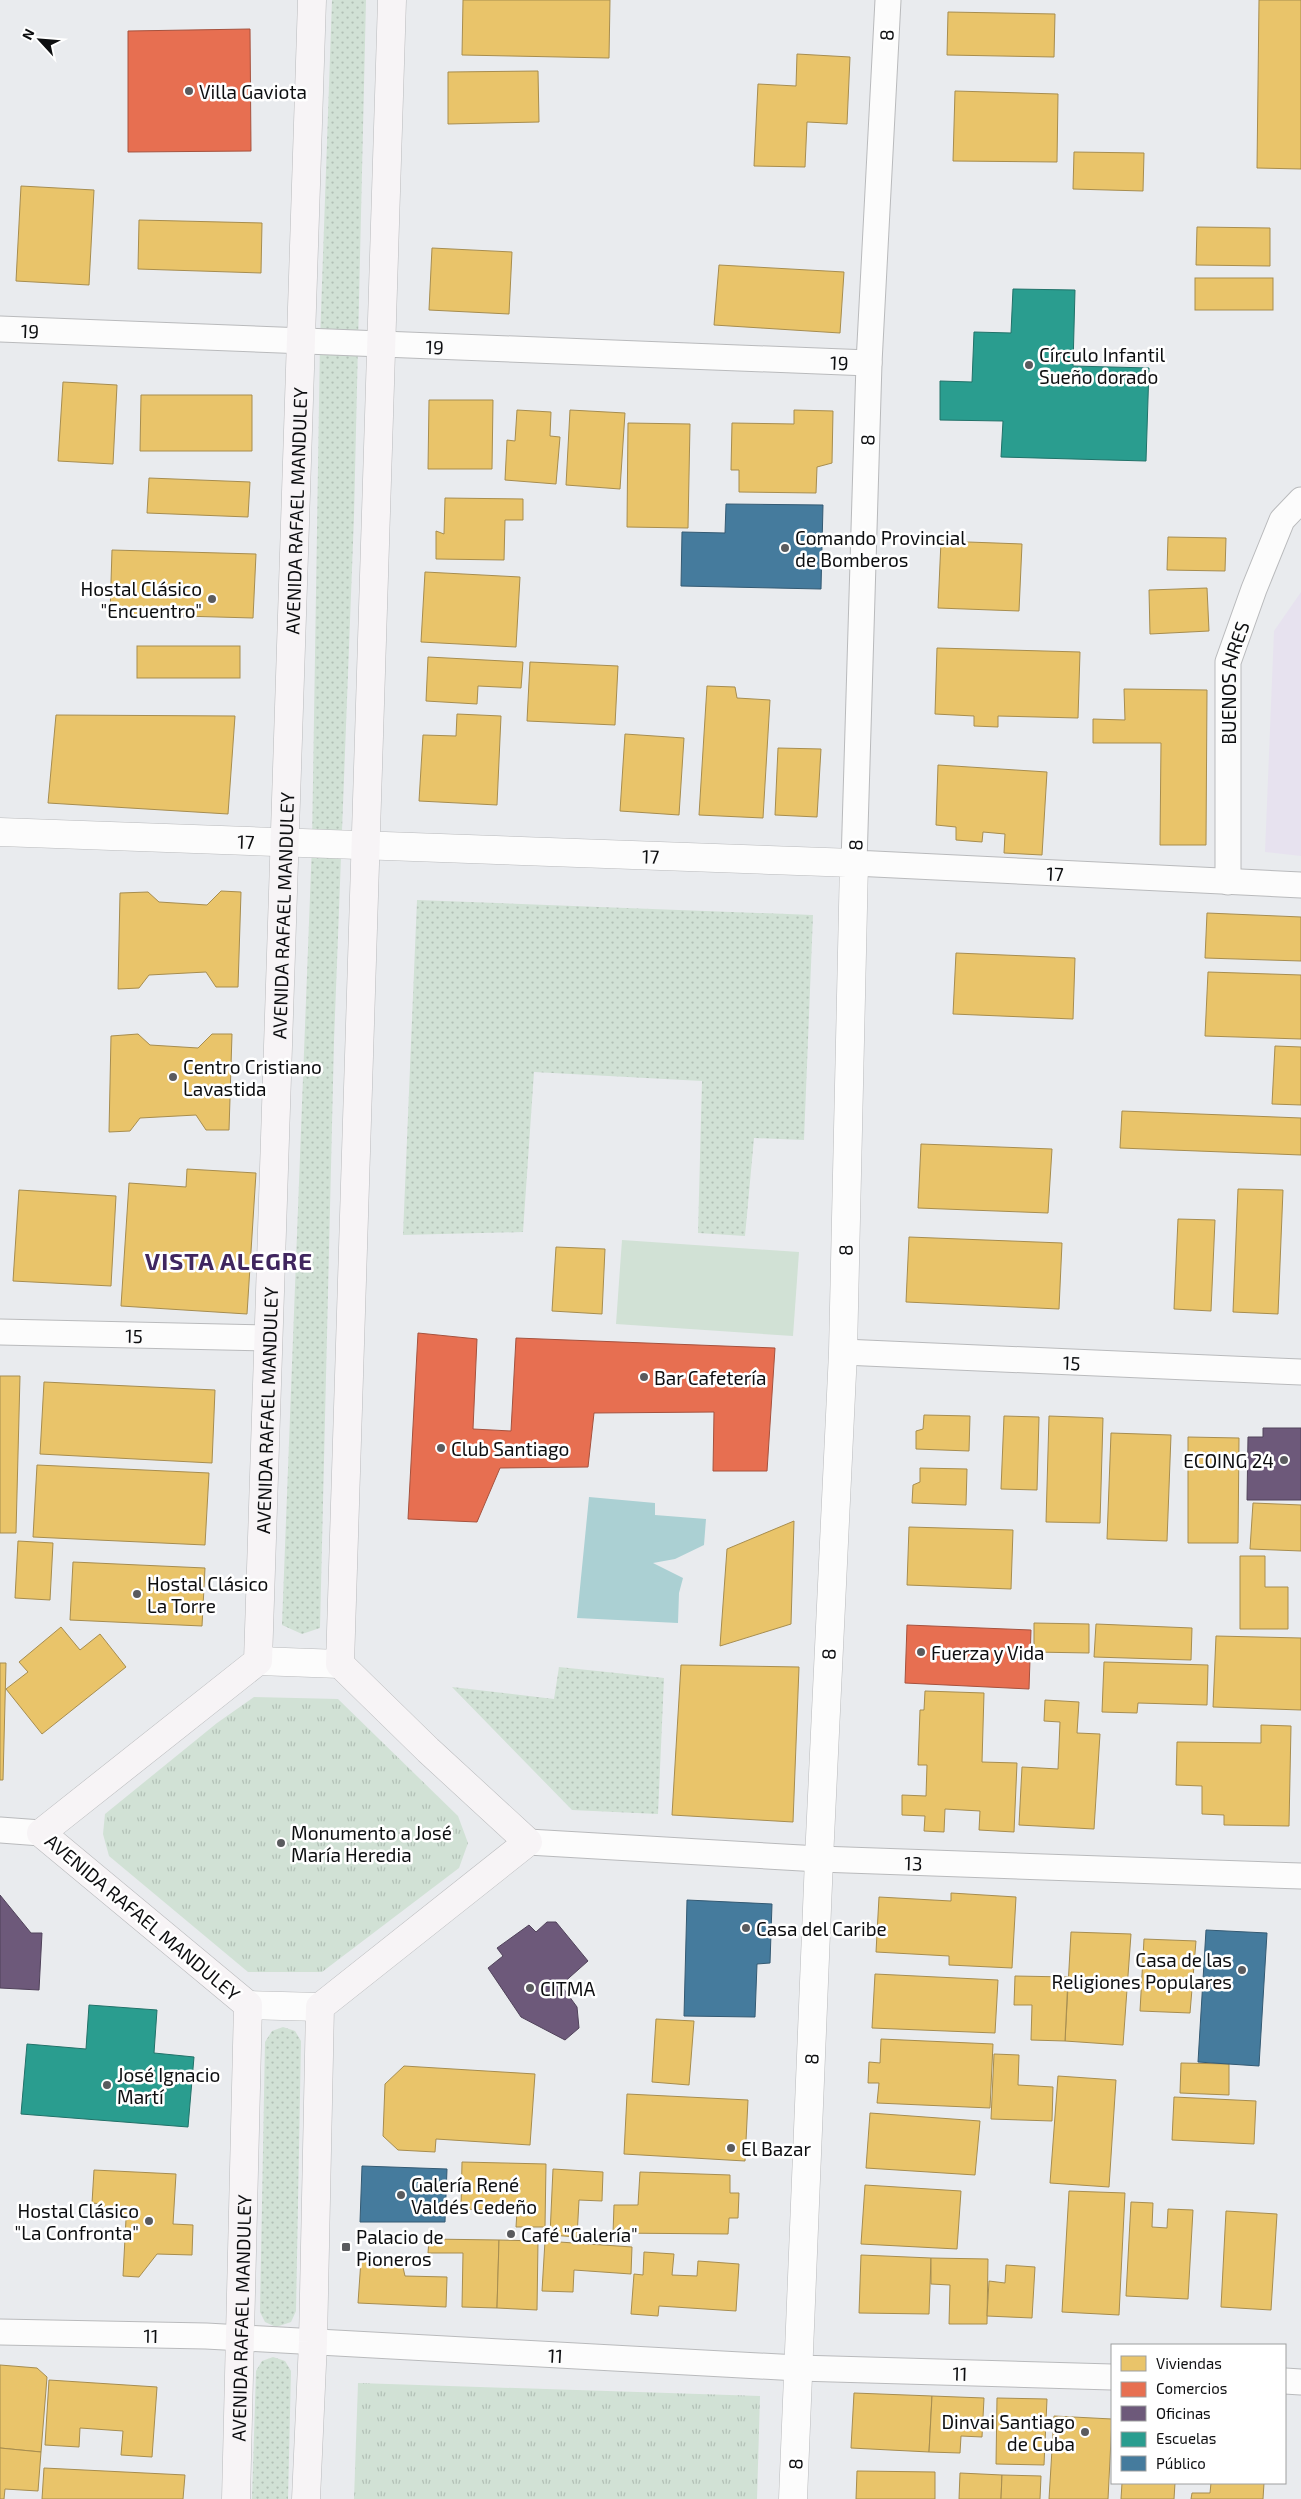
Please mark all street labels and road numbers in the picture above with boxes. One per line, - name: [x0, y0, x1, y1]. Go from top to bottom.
- street label: 8: [874, 29, 898, 41]
- street label: 19: [20, 318, 40, 342]
- street label: 19: [425, 334, 444, 358]
- street label: 19: [830, 350, 849, 374]
- street label: AVENIDA RAFAEL MANDULEY: [280, 387, 311, 635]
- street label: 8: [855, 434, 879, 446]
- street label: BUENOS AIRES: [1217, 618, 1253, 745]
- street label: AVENIDA RAFAEL MANDULEY: [267, 791, 298, 1040]
- street label: 17: [237, 829, 255, 853]
- street label: 8: [843, 839, 867, 851]
- street label: 17: [642, 844, 660, 867]
- street label: 17: [1046, 861, 1065, 885]
- street label: 8: [833, 1244, 857, 1256]
- street label: AVENIDA RAFAEL MANDULEY: [251, 1286, 282, 1534]
- street label: 15: [125, 1323, 143, 1347]
- street label: 15: [1062, 1350, 1081, 1374]
- street label: 8: [816, 1648, 840, 1660]
- street label: AVENIDA RAFAEL MANDULEY: [41, 1829, 245, 2005]
- street label: 13: [904, 1851, 923, 1874]
- street label: 8: [799, 2053, 823, 2065]
- street label: AVENIDA RAFAEL MANDULEY: [226, 2194, 255, 2442]
- street label: 11: [143, 2323, 159, 2347]
- street label: 11: [547, 2343, 564, 2367]
- street label: 11: [952, 2361, 968, 2384]
- street label: 8: [783, 2458, 807, 2470]

